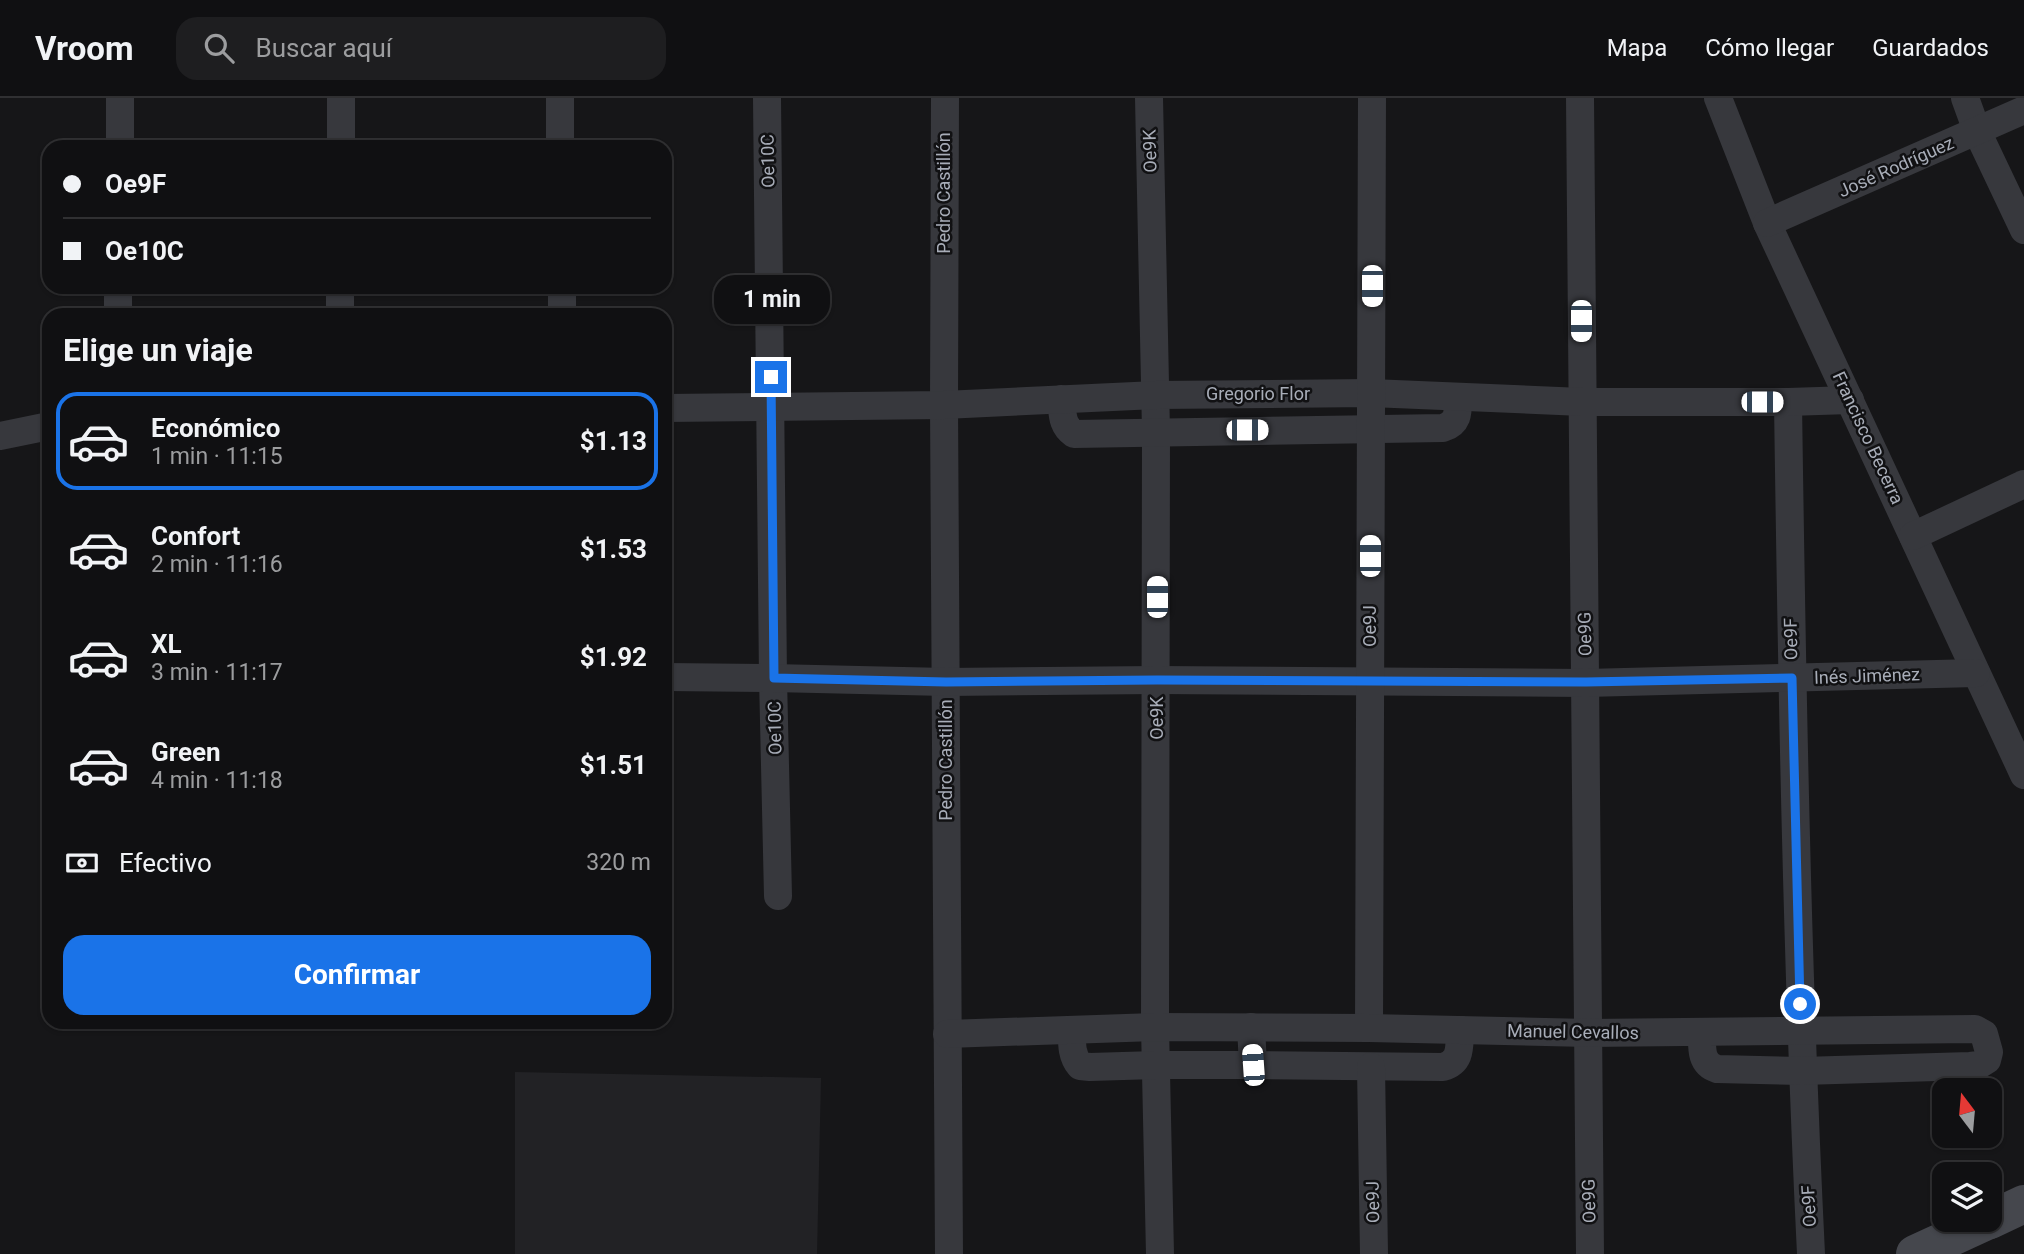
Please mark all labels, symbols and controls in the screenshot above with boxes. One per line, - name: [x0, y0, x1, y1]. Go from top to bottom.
- search box: [176, 17, 666, 80]
- text: Vroom: [35, 29, 134, 68]
- icon: search: [200, 29, 238, 67]
- text: Buscar aquí: [256, 33, 392, 63]
- text: Mapa: [1607, 34, 1667, 62]
- text: Cómo llegar: [1705, 34, 1834, 62]
- text: Guardados: [1872, 34, 1989, 62]
- street label: Oe9K: [1139, 128, 1160, 173]
- street label: Pedro Castillón: [933, 132, 954, 254]
- street label: José Rodríguez: [1835, 132, 1957, 201]
- street label: Oe10C: [757, 134, 778, 188]
- text: Oe9F: [105, 169, 166, 199]
- text: Oe10C: [105, 236, 184, 266]
- car: [1362, 265, 1383, 307]
- callout: 1 min: [713, 275, 829, 324]
- text: 1 min: [743, 286, 801, 313]
- car: [1571, 300, 1592, 342]
- text: Elige un viaje: [63, 331, 253, 369]
- route end: [755, 361, 787, 393]
- street label: Francisco Becerra: [1829, 368, 1908, 507]
- street label: Gregorio Flor: [1206, 383, 1310, 404]
- car: [1742, 392, 1784, 413]
- icon: car: [67, 410, 130, 473]
- text: Económico: [151, 413, 280, 443]
- car: [1227, 420, 1269, 441]
- text: $1.13: [580, 426, 647, 456]
- text: 1 min · 11:15: [151, 443, 283, 470]
- icon: car: [67, 518, 130, 581]
- text: Confort: [151, 521, 240, 551]
- text: $1.53: [580, 534, 647, 564]
- car: [1360, 535, 1381, 577]
- text: 2 min · 11:16: [151, 551, 283, 578]
- car: [1147, 576, 1168, 618]
- street label: Oe9J: [1359, 605, 1380, 647]
- street label: Oe9G: [1574, 612, 1595, 656]
- street label: Oe9F: [1780, 618, 1801, 660]
- icon: car: [67, 626, 130, 689]
- text: XL: [151, 629, 182, 659]
- text: $1.92: [580, 642, 647, 672]
- text: 3 min · 11:17: [151, 659, 283, 686]
- street label: Inés Jiménez: [1814, 663, 1920, 688]
- street label: Oe9K: [1146, 696, 1167, 740]
- street label: Pedro Castillón: [935, 699, 956, 821]
- street label: Oe10C: [764, 701, 785, 755]
- icon: car: [67, 734, 130, 797]
- text: Green: [151, 737, 221, 767]
- text: $1.51: [580, 750, 647, 780]
- text: 4 min · 11:18: [151, 767, 283, 794]
- icon: cash: [63, 844, 101, 882]
- text: Efectivo: [119, 848, 212, 878]
- text: 320 m: [586, 849, 651, 876]
- button: Confirmar: [63, 935, 651, 1015]
- route start: [1784, 988, 1816, 1020]
- street label: Manuel Cevallos: [1507, 1020, 1639, 1043]
- car: [1242, 1043, 1265, 1087]
- north arrow: [1932, 1078, 2002, 1148]
- map controls: [1932, 1078, 2002, 1232]
- button: layers: [1932, 1162, 2002, 1232]
- street label: Oe9G: [1578, 1179, 1599, 1223]
- street label: Oe9J: [1362, 1181, 1383, 1223]
- street label: Oe9F: [1797, 1184, 1820, 1228]

